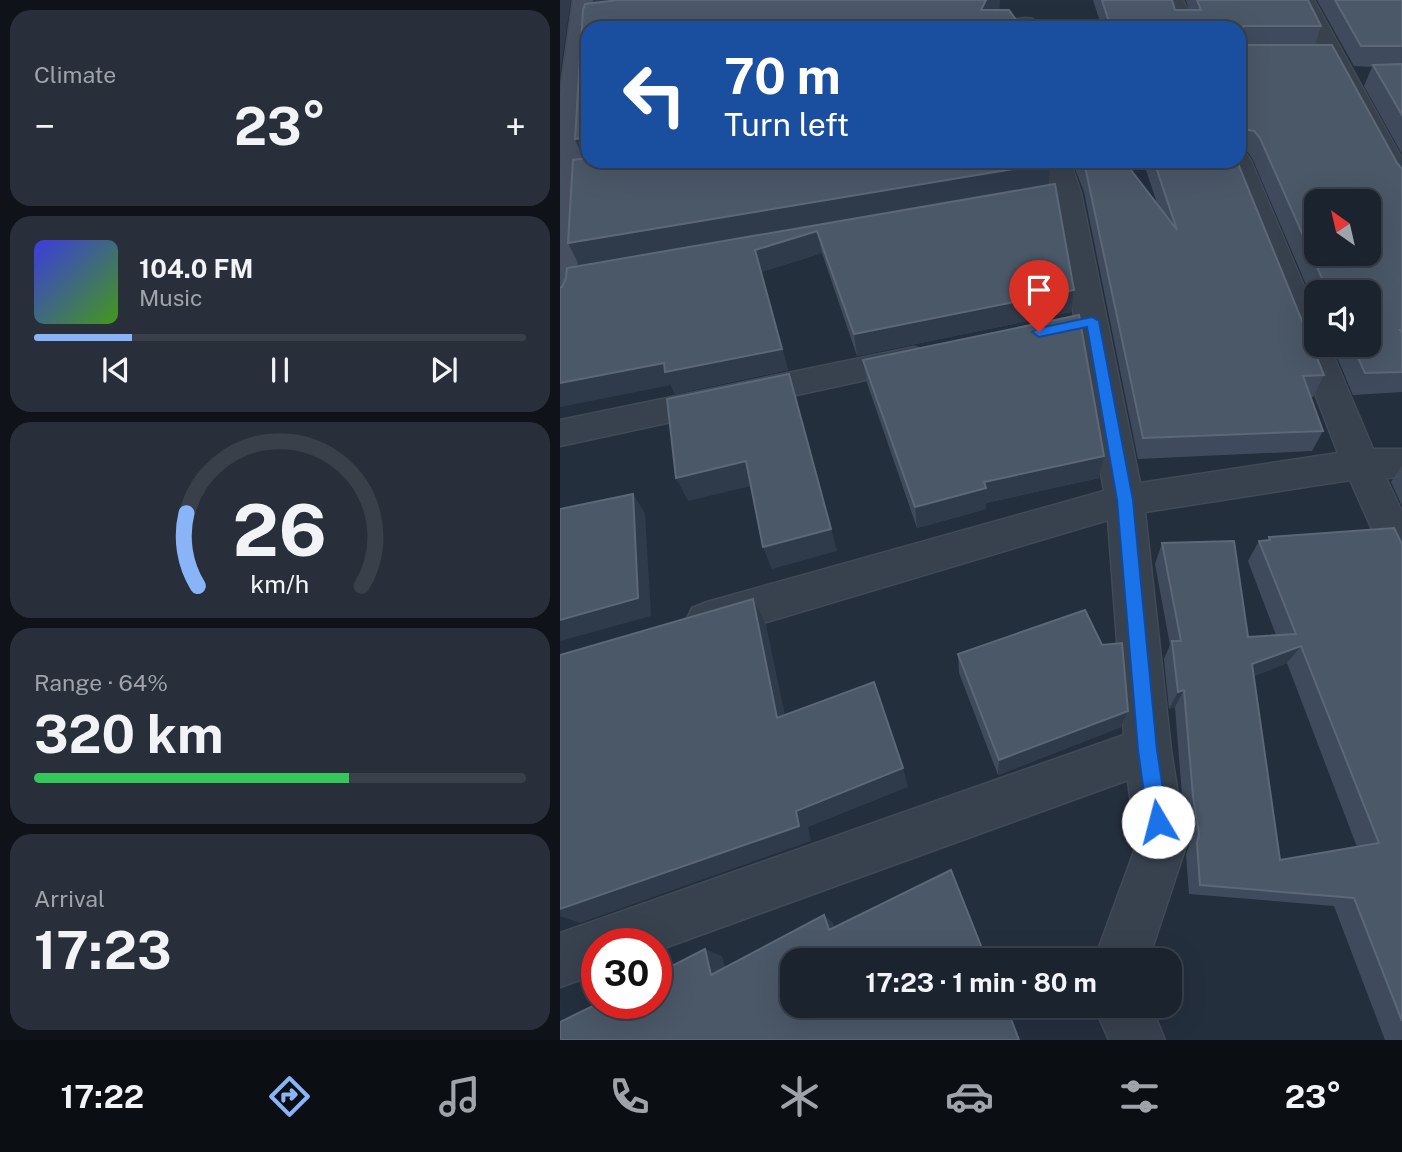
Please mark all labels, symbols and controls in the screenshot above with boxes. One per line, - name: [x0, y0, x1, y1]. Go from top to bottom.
- text: 70 m: [724, 47, 841, 105]
- icon: left: [609, 49, 700, 140]
- text: Climate: [34, 61, 116, 88]
- text: 23°: [234, 96, 326, 157]
- text: −: [34, 104, 55, 149]
- text: +: [505, 104, 526, 149]
- text: Turn left: [724, 106, 849, 143]
- north arrow: [1304, 189, 1381, 266]
- map controls: [1304, 189, 1381, 357]
- text: 104.0 FM: [139, 253, 253, 284]
- pin: [1009, 260, 1069, 332]
- icon: arrive: [1020, 271, 1058, 309]
- button: sound: [1304, 280, 1381, 357]
- text: Music: [139, 284, 203, 311]
- icon: previous: [97, 351, 135, 389]
- icon: pause: [261, 351, 299, 389]
- icon: next: [425, 351, 463, 389]
- text: 26: [233, 487, 327, 572]
- text: km/h: [251, 569, 309, 599]
- text: Range · 64%: [34, 669, 168, 696]
- text: 320 km: [34, 704, 224, 765]
- position arrow: [1121, 785, 1195, 859]
- text: Arrival: [34, 885, 105, 912]
- text: 17:23: [34, 920, 171, 981]
- speed limit sign: 30: [581, 928, 672, 1019]
- text: 17:23 · 1 min · 80 m: [865, 967, 1097, 998]
- icon: directions: [265, 1072, 314, 1121]
- icon: music: [435, 1072, 484, 1121]
- icon: phone: [605, 1072, 654, 1121]
- icon: climate: [775, 1072, 824, 1121]
- icon: car: [945, 1072, 994, 1121]
- icon: filters: [1115, 1072, 1164, 1121]
- text: 17:22: [60, 1078, 144, 1115]
- text: 23°: [1285, 1078, 1341, 1115]

